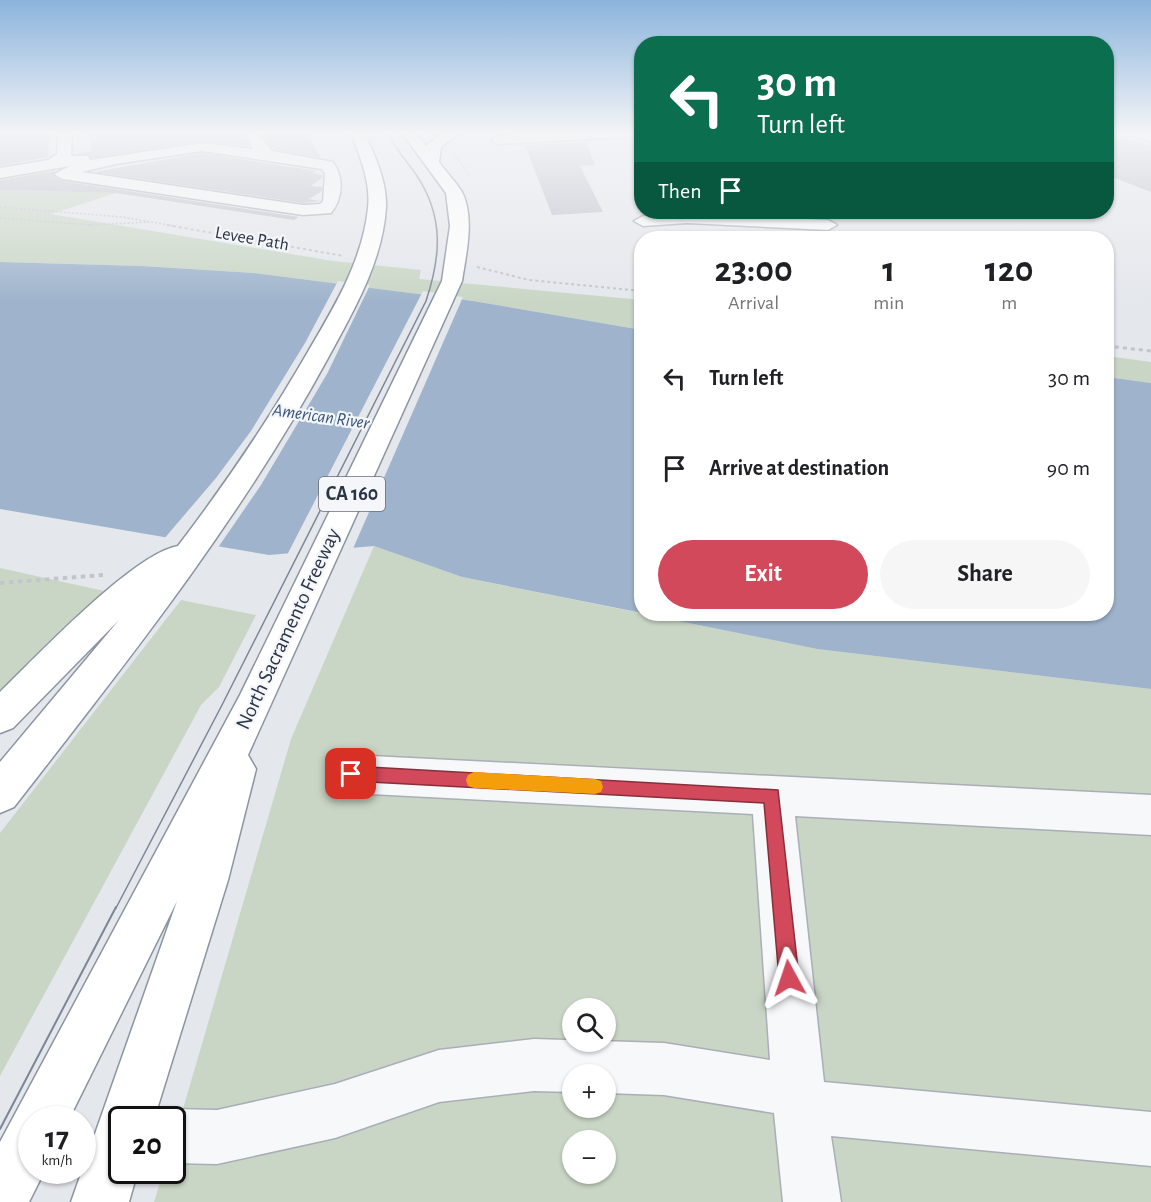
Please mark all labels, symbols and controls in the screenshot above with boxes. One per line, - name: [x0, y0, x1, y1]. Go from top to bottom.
- icon: left: [658, 60, 736, 138]
- text: 30 m: [757, 62, 837, 104]
- text: Turn left: [757, 111, 845, 138]
- icon: arrive: [714, 174, 747, 207]
- text: Then: [658, 180, 702, 202]
- street label: Levee Path: [214, 224, 290, 254]
- text: 23:00: [714, 252, 793, 288]
- text: 1: [882, 252, 895, 288]
- text: 120: [985, 252, 1034, 288]
- text: Arrival: [728, 293, 779, 313]
- text: min: [873, 293, 904, 313]
- text: m: [1001, 293, 1017, 313]
- icon: left: [658, 362, 691, 395]
- text: Turn left: [709, 367, 783, 389]
- text: 30 m: [1048, 367, 1090, 389]
- water label: American River: [270, 401, 372, 433]
- icon: arrive: [658, 452, 691, 485]
- text: Arrive at destination: [709, 457, 889, 479]
- text: 90 m: [1047, 457, 1090, 479]
- road number: CA 160: [319, 477, 385, 511]
- street label: North Sacramento Freeway: [232, 525, 344, 733]
- button: Exit: [658, 540, 868, 609]
- button: Share: [880, 540, 1090, 609]
- pin: [325, 748, 376, 799]
- icon: arrive: [334, 757, 367, 790]
- position arrow: [757, 946, 821, 1010]
- map controls: [562, 998, 616, 1184]
- button: search: [562, 998, 616, 1052]
- button: +: [562, 1064, 616, 1118]
- speed limit sign: 20: [108, 1106, 186, 1184]
- text: 17: [45, 1123, 69, 1153]
- button: −: [562, 1130, 616, 1184]
- text: km/h: [42, 1153, 72, 1168]

